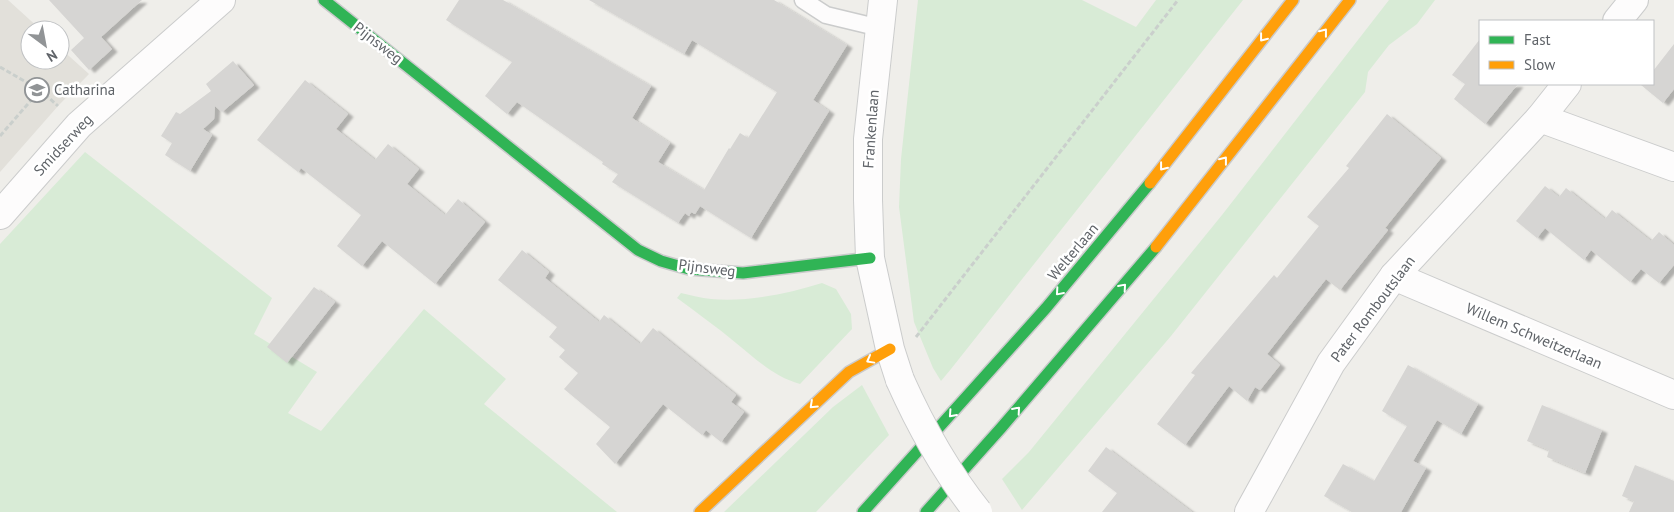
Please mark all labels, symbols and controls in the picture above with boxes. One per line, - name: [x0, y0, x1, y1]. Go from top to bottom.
- street label: Pijnsweg: [350, 17, 407, 68]
- north arrow: [20, 20, 70, 70]
- legend: [1479, 20, 1654, 85]
- one-way arrow: [1319, 29, 1327, 38]
- text: Fast: [1524, 30, 1551, 49]
- one-way arrow: [1260, 33, 1269, 42]
- text: N: [43, 46, 61, 66]
- text: Slow: [1524, 55, 1555, 74]
- school or university icon: Catharina: [24, 77, 50, 103]
- place label: Catharina: [54, 80, 115, 99]
- street label: Frankenlaan: [858, 89, 883, 169]
- street label: Smidserweg: [29, 110, 96, 180]
- one-way arrow: [1219, 157, 1227, 166]
- one-way arrow: [1160, 161, 1169, 171]
- street label: Welterlaan: [1043, 219, 1102, 284]
- street label: Pater Romboutslaan: [1326, 252, 1419, 366]
- street label: Pijnsweg: [677, 255, 737, 280]
- one-way arrow: [1117, 283, 1126, 292]
- one-way arrow: [1056, 286, 1065, 295]
- street label: Willem Schweitzerlaan: [1463, 298, 1605, 373]
- one-way arrow: [866, 354, 875, 364]
- one-way arrow: [810, 399, 819, 408]
- one-way arrow: [1011, 407, 1019, 416]
- one-way arrow: [949, 409, 958, 418]

